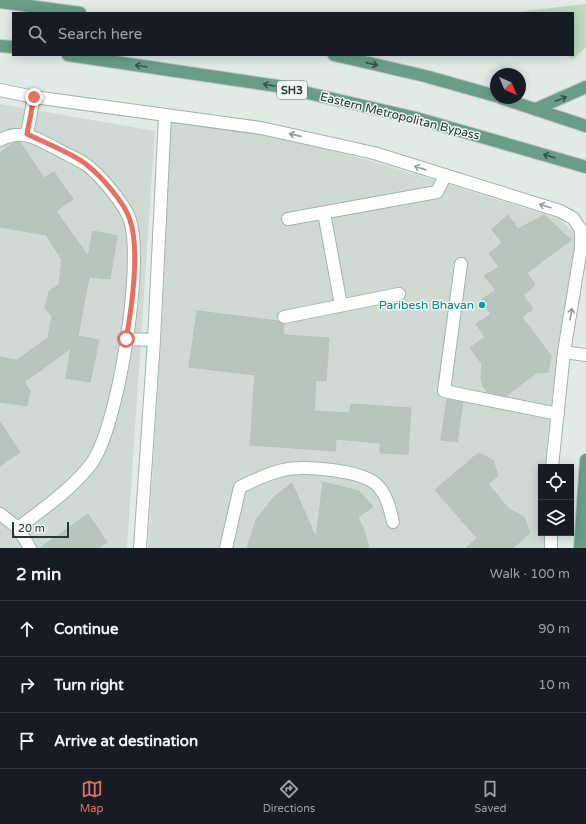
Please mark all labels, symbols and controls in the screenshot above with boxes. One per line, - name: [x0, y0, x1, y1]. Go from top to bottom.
- search box: [12, 12, 574, 56]
- icon: search: [26, 23, 48, 45]
- text: Search here: [58, 25, 142, 43]
- one-way arrow: [365, 60, 378, 68]
- one-way arrow: [135, 62, 148, 70]
- north arrow: [490, 68, 526, 104]
- one-way arrow: [263, 81, 276, 89]
- road number: SH3: [277, 81, 307, 99]
- route end: [25, 88, 43, 106]
- street label: Eastern Metropolitan Bypass: [319, 89, 481, 143]
- one-way arrow: [555, 95, 567, 102]
- one-way arrow: [289, 131, 302, 139]
- one-way arrow: [542, 152, 555, 159]
- one-way arrow: [414, 164, 427, 171]
- one-way arrow: [538, 202, 551, 209]
- place label: Paribesh Bhavan: [379, 298, 474, 312]
- marker: Paribesh Bhavan: [477, 300, 487, 310]
- one-way arrow: [567, 308, 575, 321]
- route start: [117, 330, 135, 348]
- map controls: [538, 464, 574, 536]
- button: locate: [538, 464, 574, 500]
- button: layers: [538, 500, 574, 536]
- scale bar: [12, 520, 69, 539]
- text: 20 m: [18, 522, 45, 535]
- text: 2 min: [16, 564, 61, 585]
- text: Walk · 100 m: [490, 566, 570, 582]
- icon: ahead: [16, 618, 38, 640]
- text: Continue: [54, 620, 118, 638]
- text: 90 m: [538, 621, 570, 637]
- icon: right: [16, 674, 38, 696]
- text: Turn right: [54, 676, 124, 694]
- text: 10 m: [538, 677, 570, 693]
- icon: arrive: [16, 730, 38, 752]
- text: Arrive at destination: [54, 732, 198, 750]
- tab: Map: [80, 778, 103, 815]
- tab: Directions: [263, 778, 315, 815]
- tab: Saved: [475, 778, 506, 815]

